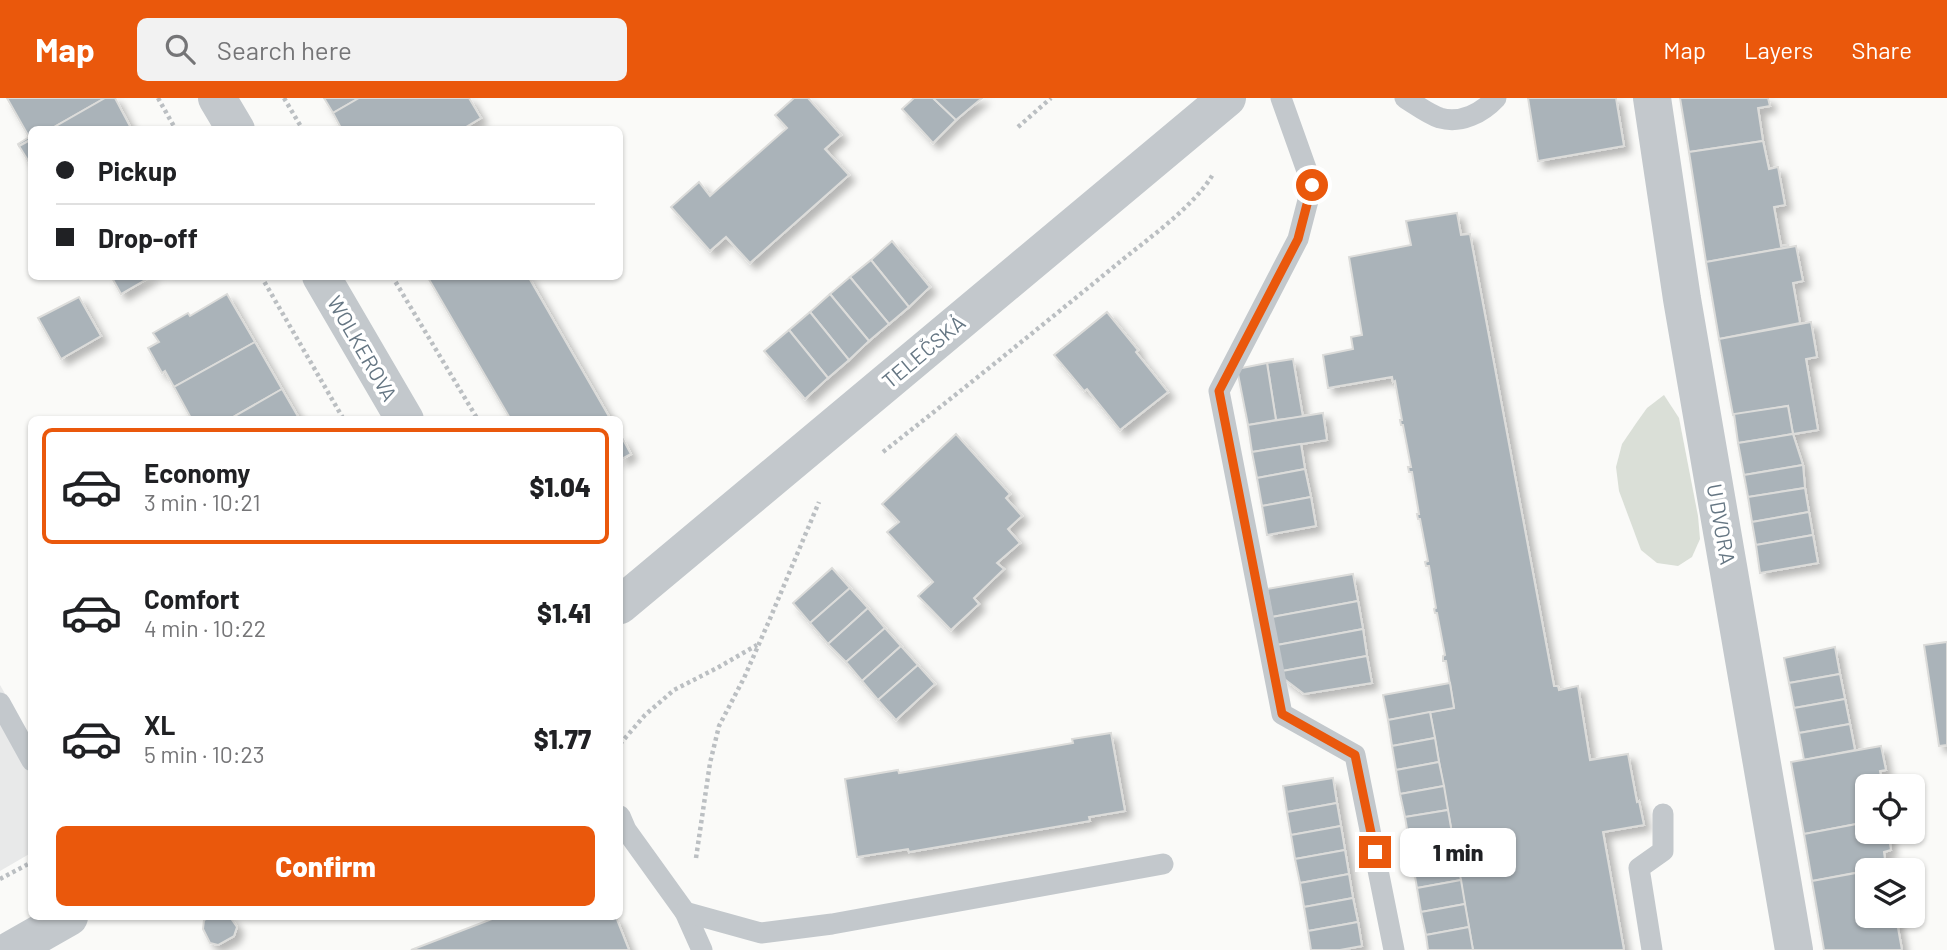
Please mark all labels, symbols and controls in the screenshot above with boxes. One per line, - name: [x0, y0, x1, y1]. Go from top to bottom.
- search box: [137, 18, 627, 81]
- text: Map: [35, 29, 95, 69]
- icon: search: [161, 30, 199, 68]
- text: Search here: [217, 34, 352, 65]
- text: Map: [1663, 35, 1706, 64]
- text: Layers: [1744, 35, 1813, 64]
- text: Share: [1851, 35, 1912, 64]
- text: Pickup: [98, 155, 177, 186]
- route start: [1296, 169, 1328, 201]
- text: Drop-off: [98, 222, 198, 253]
- street label: WOLKEROVA: [323, 291, 403, 405]
- street label: TELEČSKÁ: [876, 309, 970, 393]
- icon: car: [60, 455, 123, 518]
- text: Economy: [144, 457, 250, 488]
- text: $1.04: [529, 471, 591, 502]
- street label: U DVORA: [1703, 482, 1741, 567]
- text: 3 min · 10:21: [144, 488, 261, 516]
- icon: car: [60, 581, 123, 644]
- text: Comfort: [144, 583, 240, 614]
- text: $1.41: [537, 597, 591, 628]
- text: 4 min · 10:22: [144, 614, 266, 642]
- icon: car: [60, 707, 123, 770]
- text: XL: [144, 709, 175, 740]
- text: $1.77: [534, 723, 591, 754]
- text: 5 min · 10:23: [144, 740, 265, 768]
- map controls: [1855, 774, 1925, 928]
- button: locate: [1855, 774, 1925, 844]
- button: Confirm: [56, 826, 595, 906]
- callout: 1 min: [1400, 828, 1515, 876]
- route end: [1359, 836, 1391, 868]
- text: 1 min: [1433, 838, 1483, 866]
- button: layers: [1855, 858, 1925, 928]

